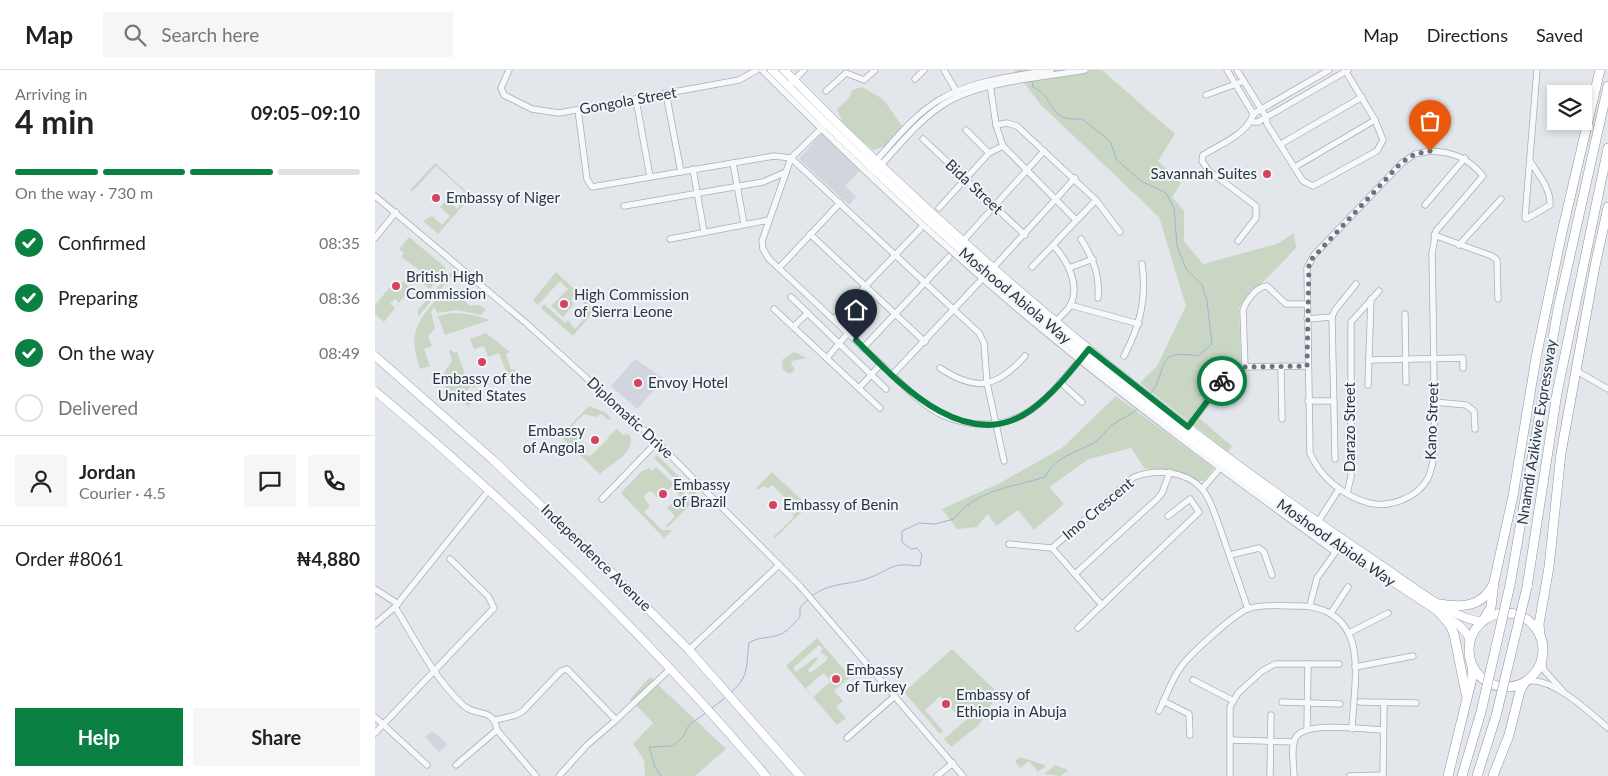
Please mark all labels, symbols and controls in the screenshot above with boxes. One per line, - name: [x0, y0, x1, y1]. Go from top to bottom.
- search box: [103, 12, 453, 57]
- text: Map: [25, 20, 73, 49]
- icon: search: [121, 21, 149, 49]
- text: Search here: [161, 23, 259, 46]
- text: Map: [1363, 24, 1399, 46]
- text: Directions: [1427, 24, 1508, 46]
- text: Saved: [1536, 24, 1583, 46]
- street label: Gongola Street: [578, 83, 678, 117]
- text: Arriving in: [15, 84, 88, 103]
- map controls: [1547, 85, 1592, 130]
- button: layers: [1547, 85, 1592, 130]
- pin: [1409, 100, 1451, 151]
- text: 09:05–09:10: [251, 101, 360, 124]
- text: 4 min: [15, 102, 94, 141]
- icon: bag: [1416, 107, 1444, 135]
- street label: Bida Street: [942, 155, 1008, 218]
- place label: Savannah Suites: [1151, 164, 1257, 182]
- marker: Savannah Suites: [1261, 168, 1273, 180]
- text: On the way · 730 m: [15, 183, 153, 202]
- place label: Embassy of Niger: [446, 188, 560, 206]
- marker: Embassy of Niger: [430, 192, 442, 204]
- icon: check: [15, 229, 43, 257]
- text: Confirmed: [58, 231, 146, 254]
- text: 08:35: [319, 233, 360, 252]
- street label: Moshood Abiola Way: [956, 243, 1076, 348]
- place label: British High Commission: [406, 267, 486, 302]
- marker: British High Commission: [390, 280, 402, 292]
- icon: check: [15, 284, 43, 312]
- place label: High Commission of Sierra Leone: [574, 285, 689, 320]
- text: Preparing: [58, 286, 138, 309]
- text: 08:36: [319, 288, 360, 307]
- pin: [835, 289, 877, 340]
- icon: home: [842, 296, 870, 324]
- marker: High Commission of Sierra Leone: [558, 298, 570, 310]
- street label: Nnamdi Azikiwe Expressway: [1512, 338, 1560, 526]
- icon: check: [15, 339, 43, 367]
- text: On the way: [58, 341, 154, 364]
- text: 08:49: [319, 343, 360, 362]
- marker: Embassy of the United States: [476, 356, 488, 368]
- courier: [1197, 356, 1247, 406]
- icon: bike: [1208, 367, 1236, 395]
- place label: Embassy of the United States: [432, 369, 532, 404]
- street label: Diplomatic Drive: [584, 373, 677, 462]
- place label: Envoy Hotel: [648, 373, 728, 391]
- marker: Envoy Hotel: [632, 377, 644, 389]
- street label: Darazo Street: [1340, 381, 1358, 472]
- street label: Kano Street: [1421, 381, 1441, 460]
- text: Delivered: [58, 396, 138, 419]
- place label: Embassy of Angola: [523, 421, 585, 456]
- marker: Embassy of Angola: [589, 434, 601, 446]
- button: person: [15, 455, 67, 507]
- button: chat: [244, 455, 296, 507]
- button: phone: [308, 455, 360, 507]
- text: Jordan: [79, 460, 136, 483]
- street label: Imo Crescent: [1058, 473, 1137, 543]
- place label: Embassy of Brazil: [673, 475, 730, 510]
- text: Courier · 4.5: [79, 483, 166, 502]
- marker: Embassy of Brazil: [657, 488, 669, 500]
- street label: Moshood Abiola Way: [1274, 494, 1400, 590]
- place label: Embassy of Benin: [783, 495, 899, 513]
- marker: Embassy of Benin: [767, 499, 779, 511]
- street label: Independence Avenue: [538, 500, 656, 615]
- text: Order #8061: [15, 547, 124, 570]
- text: ₦4,880: [296, 547, 360, 570]
- place label: Embassy of Turkey: [846, 660, 907, 695]
- marker: Embassy of Turkey: [830, 673, 842, 685]
- place label: Embassy of Ethiopia in Abuja: [956, 685, 1067, 720]
- marker: Embassy of Ethiopia in Abuja: [940, 698, 952, 710]
- button: Help: [15, 708, 183, 766]
- button: Share: [193, 708, 360, 766]

